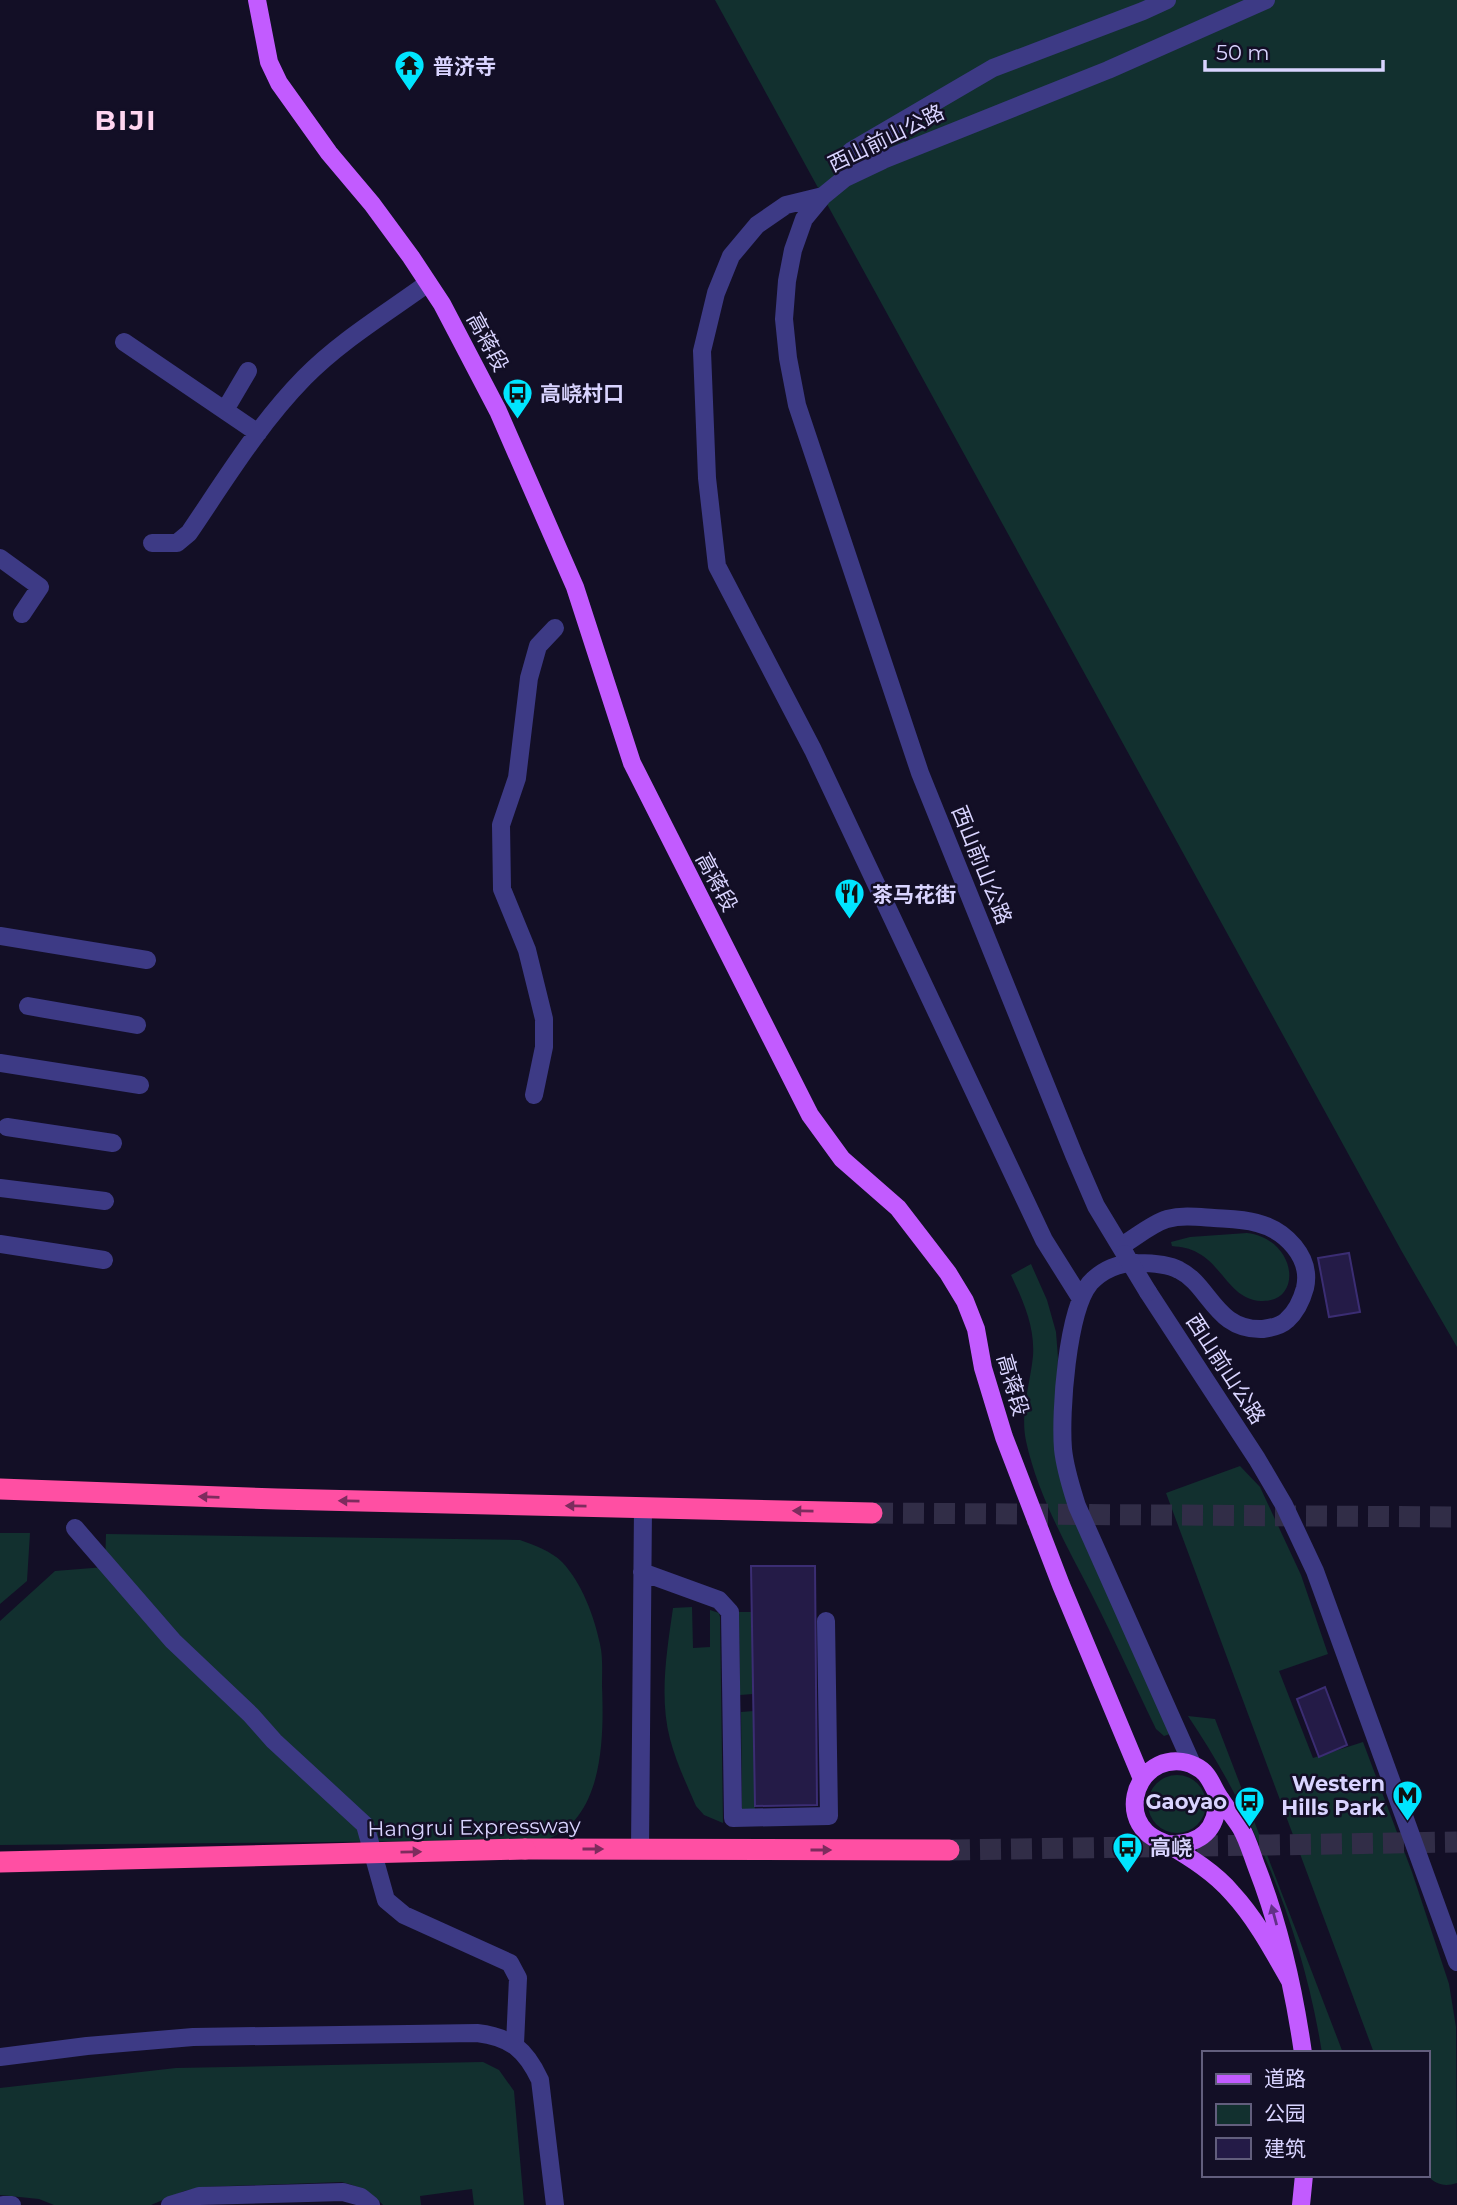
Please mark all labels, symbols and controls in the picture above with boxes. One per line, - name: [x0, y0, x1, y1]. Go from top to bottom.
- scale bar: [1205, 28, 1384, 72]
- text: 50 m: [1216, 40, 1270, 65]
- temple icon: 普济寺: [393, 49, 427, 93]
- place label: 普济寺: [433, 54, 496, 79]
- street label: 西山前山公路: [824, 99, 948, 177]
- district label: BIJI: [95, 103, 157, 137]
- street label: 高蒋段: [462, 308, 514, 376]
- bus stop icon: 高峣村口: [500, 376, 534, 420]
- place label: 高峣村口: [540, 381, 624, 406]
- street label: 西山前山公路: [947, 802, 1017, 928]
- street label: 高蒋段: [691, 848, 743, 916]
- restaurant icon: 茶马花街: [832, 877, 866, 921]
- place label: 茶马花街: [872, 882, 956, 907]
- street label: 西山前山公路: [1181, 1309, 1271, 1429]
- street label: 高蒋段: [992, 1351, 1034, 1419]
- one-way arrow: [197, 1491, 219, 1502]
- one-way arrow: [337, 1495, 359, 1507]
- one-way arrow: [565, 1500, 587, 1512]
- one-way arrow: [792, 1505, 814, 1517]
- place label: Western Hills Park: [1281, 1771, 1385, 1820]
- metro station icon: Western Hills Park: [1391, 1778, 1425, 1822]
- bus stop icon: Gaoyao: [1233, 1784, 1267, 1828]
- place label: Gaoyao: [1145, 1789, 1227, 1814]
- street label: Hangrui Expressway: [367, 1813, 582, 1841]
- bus stop icon: 高峣: [1110, 1830, 1144, 1874]
- place label: 高峣: [1150, 1835, 1192, 1860]
- one-way arrow: [582, 1843, 604, 1855]
- one-way arrow: [810, 1844, 832, 1856]
- one-way arrow: [400, 1846, 422, 1858]
- one-way arrow: [1268, 1904, 1279, 1926]
- legend: [1202, 2051, 1429, 2177]
- text: 道路: [1264, 2066, 1306, 2091]
- text: 公园: [1264, 2101, 1306, 2126]
- text: 建筑: [1264, 2136, 1306, 2161]

